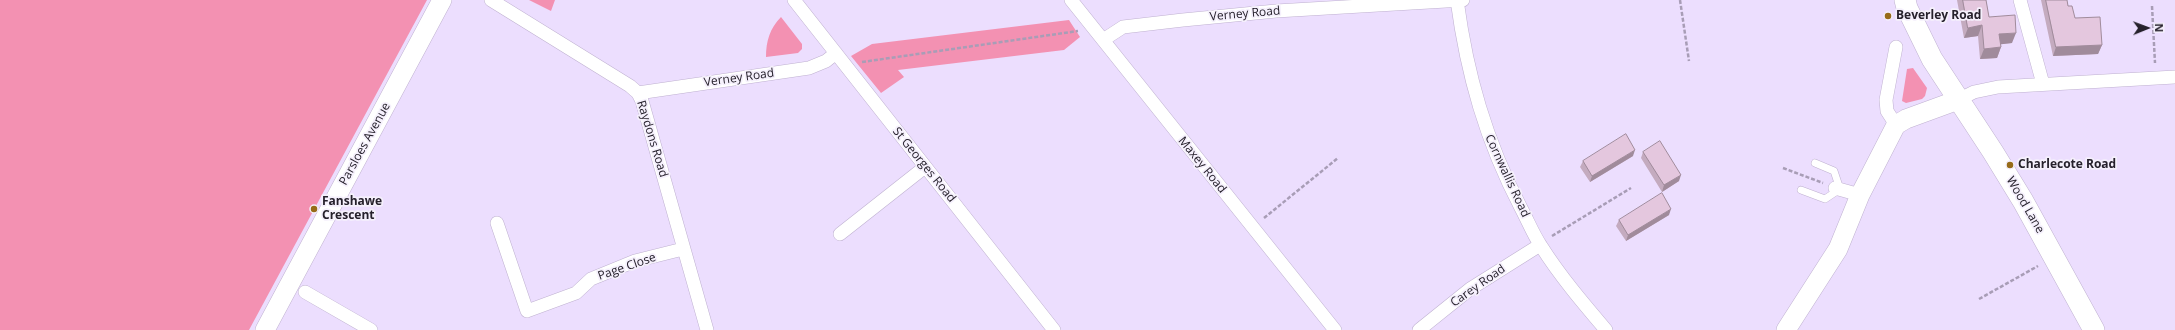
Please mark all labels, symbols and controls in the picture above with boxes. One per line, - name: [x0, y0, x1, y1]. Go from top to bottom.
- street label: Verney Road: [1209, 4, 1281, 24]
- north arrow: [2127, 8, 2167, 48]
- place label: Beverley Road: [1896, 9, 1981, 23]
- marker: Beverley Road: [1883, 11, 1893, 21]
- text: N: [2152, 23, 2167, 32]
- street label: Verney Road: [703, 66, 775, 90]
- street label: Raydons Road: [633, 99, 671, 179]
- street label: Parsloes Avenue: [336, 100, 394, 188]
- street label: St Georges Road: [889, 125, 959, 205]
- street label: Cornwallis Road: [1482, 132, 1532, 220]
- street label: Maxey Road: [1175, 134, 1229, 196]
- place label: Charlecote Road: [2018, 158, 2116, 172]
- marker: Charlecote Road: [2005, 160, 2015, 170]
- street label: Wood Lane: [2003, 174, 2047, 236]
- place label: Fanshawe Crescent: [322, 195, 382, 223]
- marker: Fanshawe Crescent: [309, 204, 319, 214]
- street label: Page Close: [596, 250, 658, 284]
- street label: Carey Road: [1448, 262, 1508, 310]

